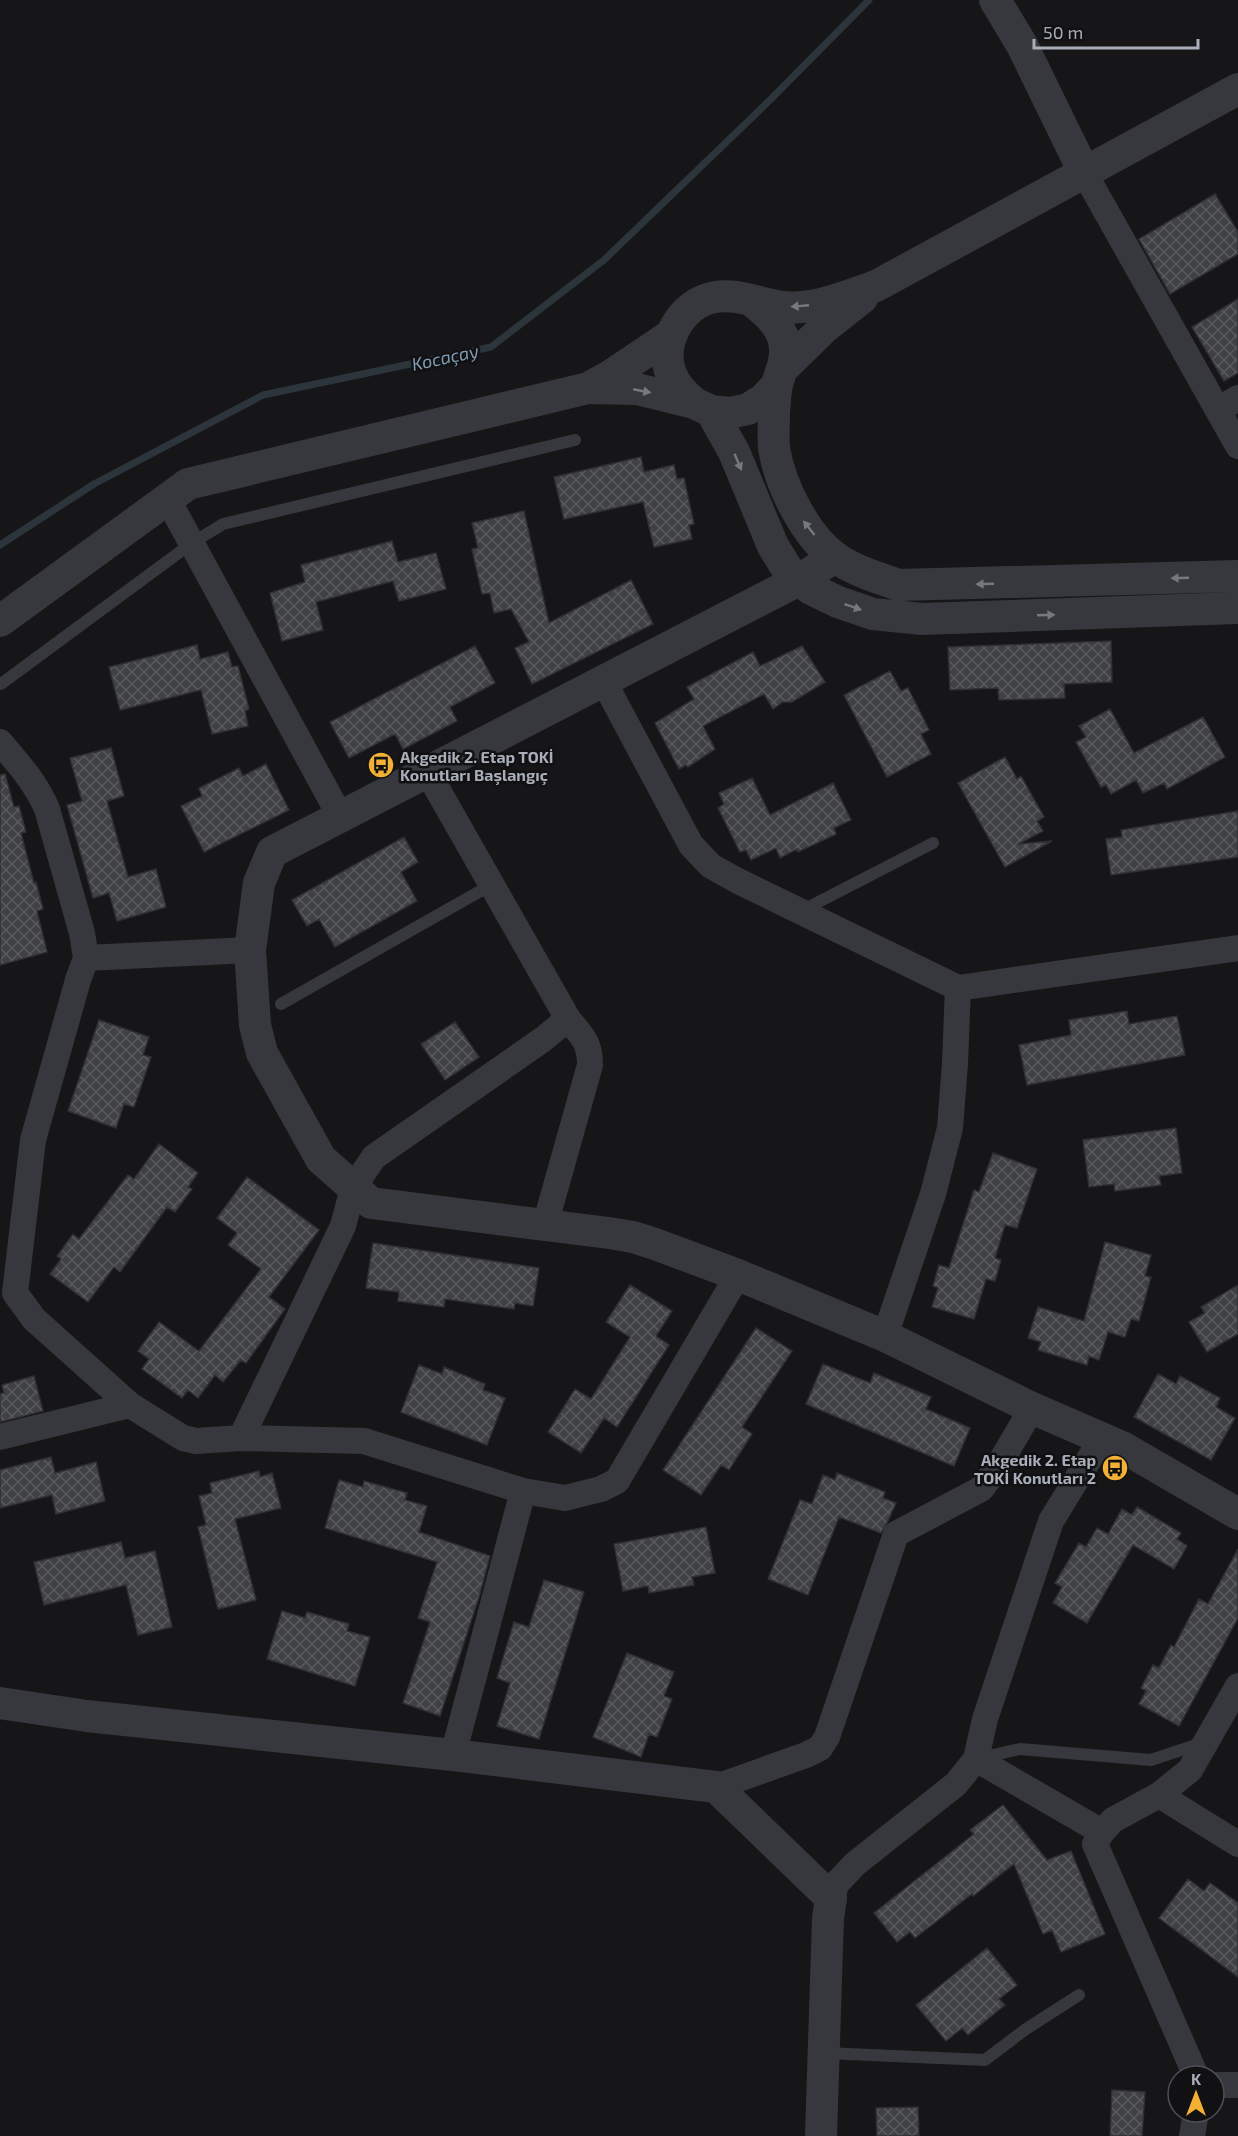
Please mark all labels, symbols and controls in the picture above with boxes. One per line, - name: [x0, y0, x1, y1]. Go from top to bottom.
- scale bar: [1034, 12, 1198, 50]
- text: 50 m: [1043, 21, 1083, 43]
- one-way arrow: [790, 301, 809, 311]
- water label: Kocaçay: [409, 339, 481, 376]
- one-way arrow: [632, 387, 651, 396]
- one-way arrow: [733, 454, 743, 472]
- one-way arrow: [802, 520, 815, 536]
- one-way arrow: [1170, 573, 1189, 583]
- one-way arrow: [975, 579, 994, 588]
- one-way arrow: [844, 603, 862, 613]
- one-way arrow: [1037, 610, 1056, 619]
- place label: Akgedik 2. Etap TOKİ Konutları Başlangıç: [400, 747, 554, 786]
- bus stop icon: Akgedik 2. Etap TOKİ Konutları Başlangıç: [366, 750, 396, 780]
- place label: Akgedik 2. Etap TOKİ Konutları 2: [974, 1450, 1096, 1487]
- bus stop icon: Akgedik 2. Etap TOKİ Konutları 2: [1100, 1453, 1130, 1483]
- north arrow: [1166, 2064, 1226, 2124]
- text: K: [1191, 2069, 1202, 2088]

